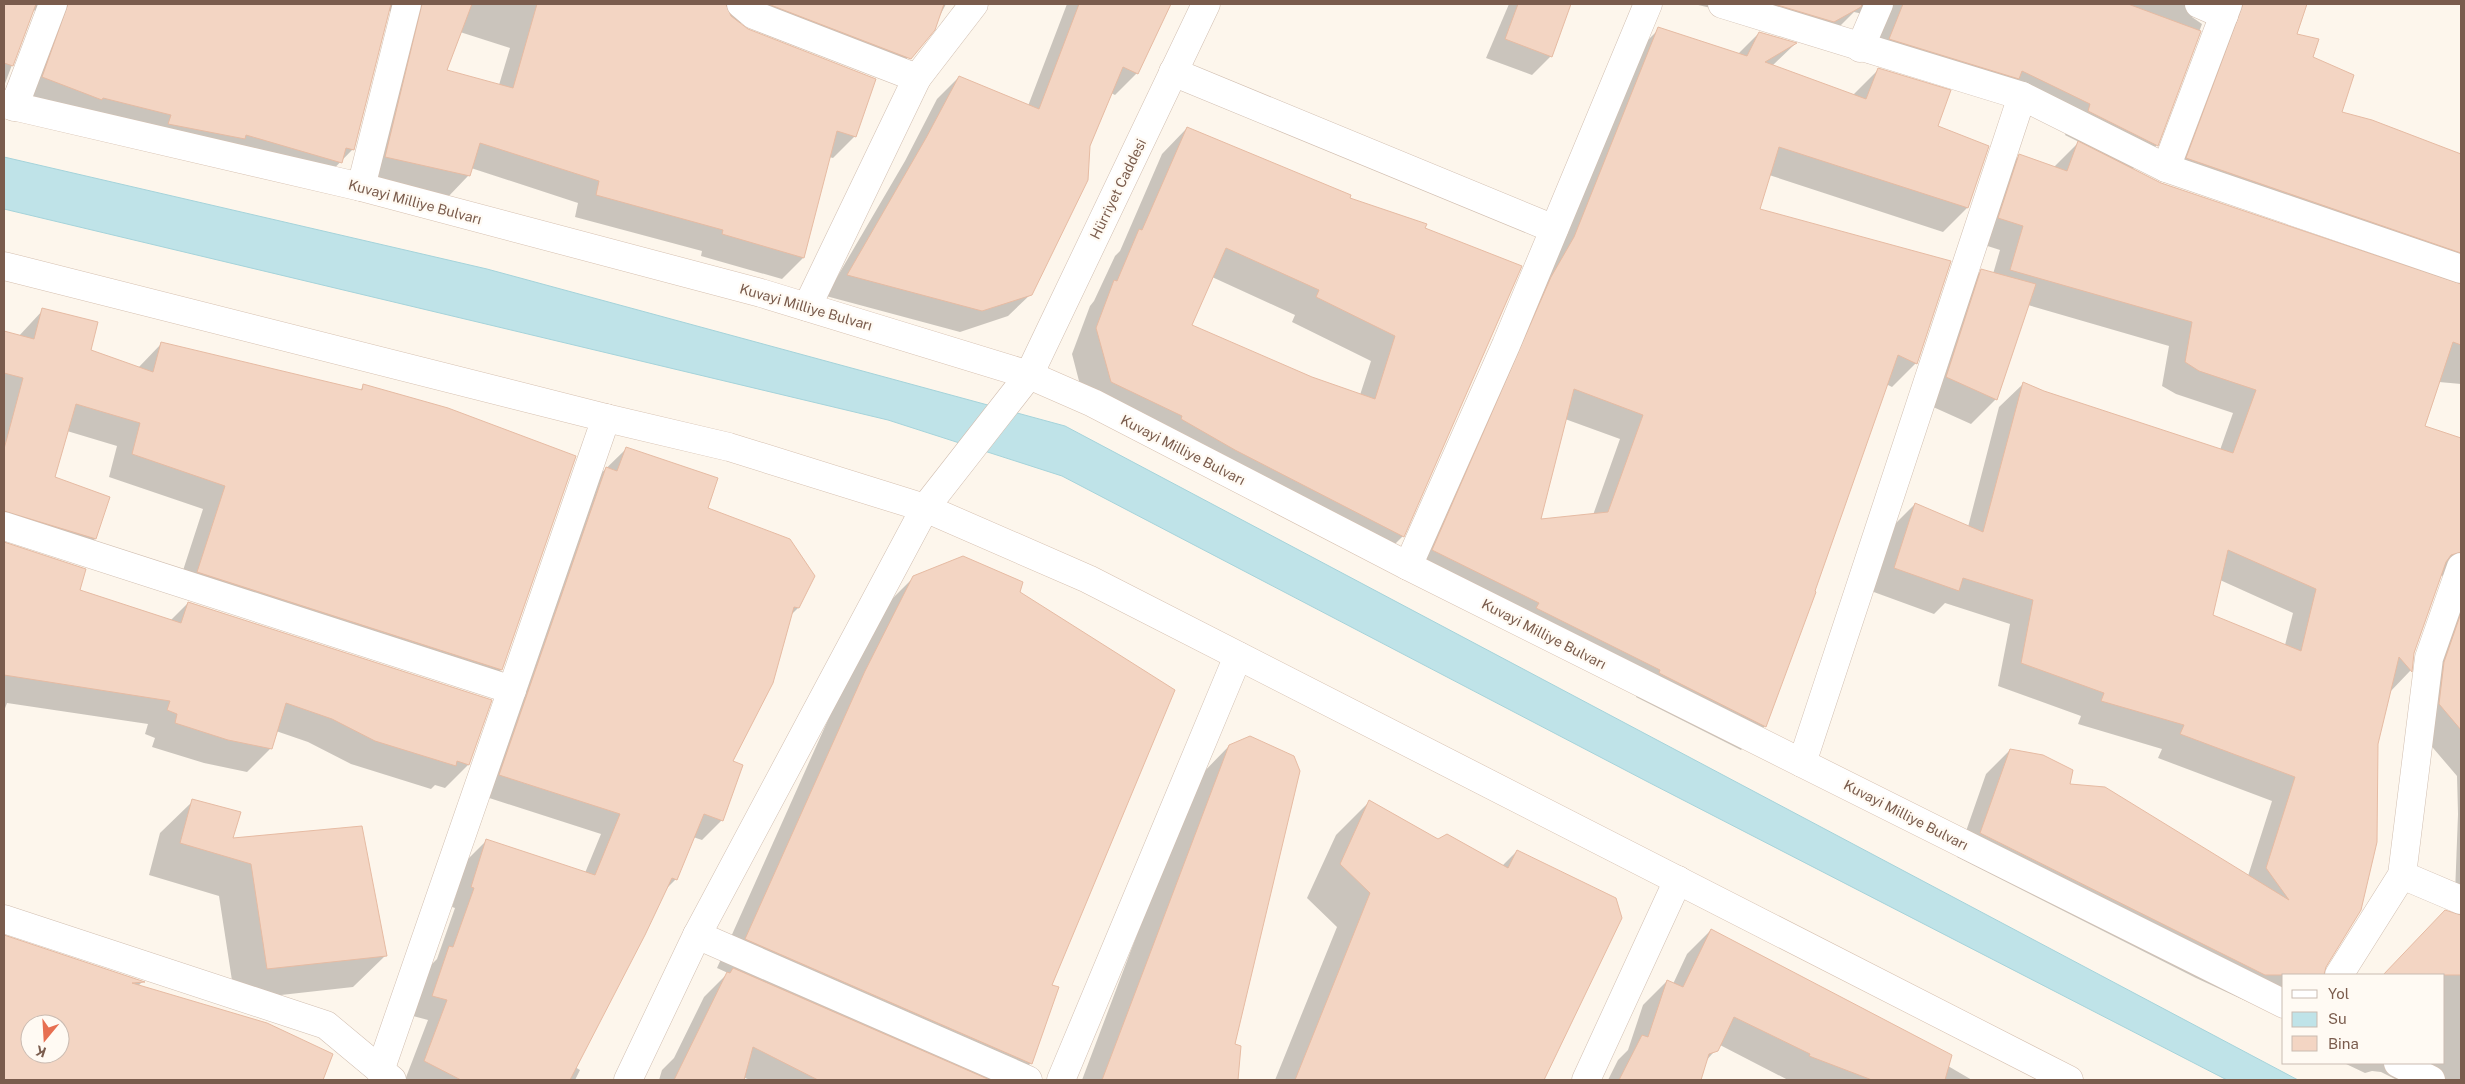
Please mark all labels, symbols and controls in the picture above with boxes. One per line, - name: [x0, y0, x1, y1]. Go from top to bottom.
- street label: Hürriyet Caddesi: [1087, 136, 1149, 242]
- street label: Kuvayi Milliye Bulvarı: [347, 177, 483, 227]
- street label: Kuvayi Milliye Bulvarı: [738, 280, 874, 334]
- street label: Kuvayi Milliye Bulvarı: [1118, 412, 1248, 488]
- street label: Kuvayi Milliye Bulvarı: [1479, 596, 1609, 672]
- street label: Kuvayi Milliye Bulvarı: [1841, 777, 1971, 853]
- legend: [2282, 974, 2445, 1064]
- text: Yol: [2328, 985, 2349, 1002]
- text: Su: [2328, 1010, 2347, 1027]
- north arrow: [20, 1014, 70, 1064]
- text: Bina: [2328, 1035, 2359, 1052]
- text: K: [34, 1042, 48, 1061]

